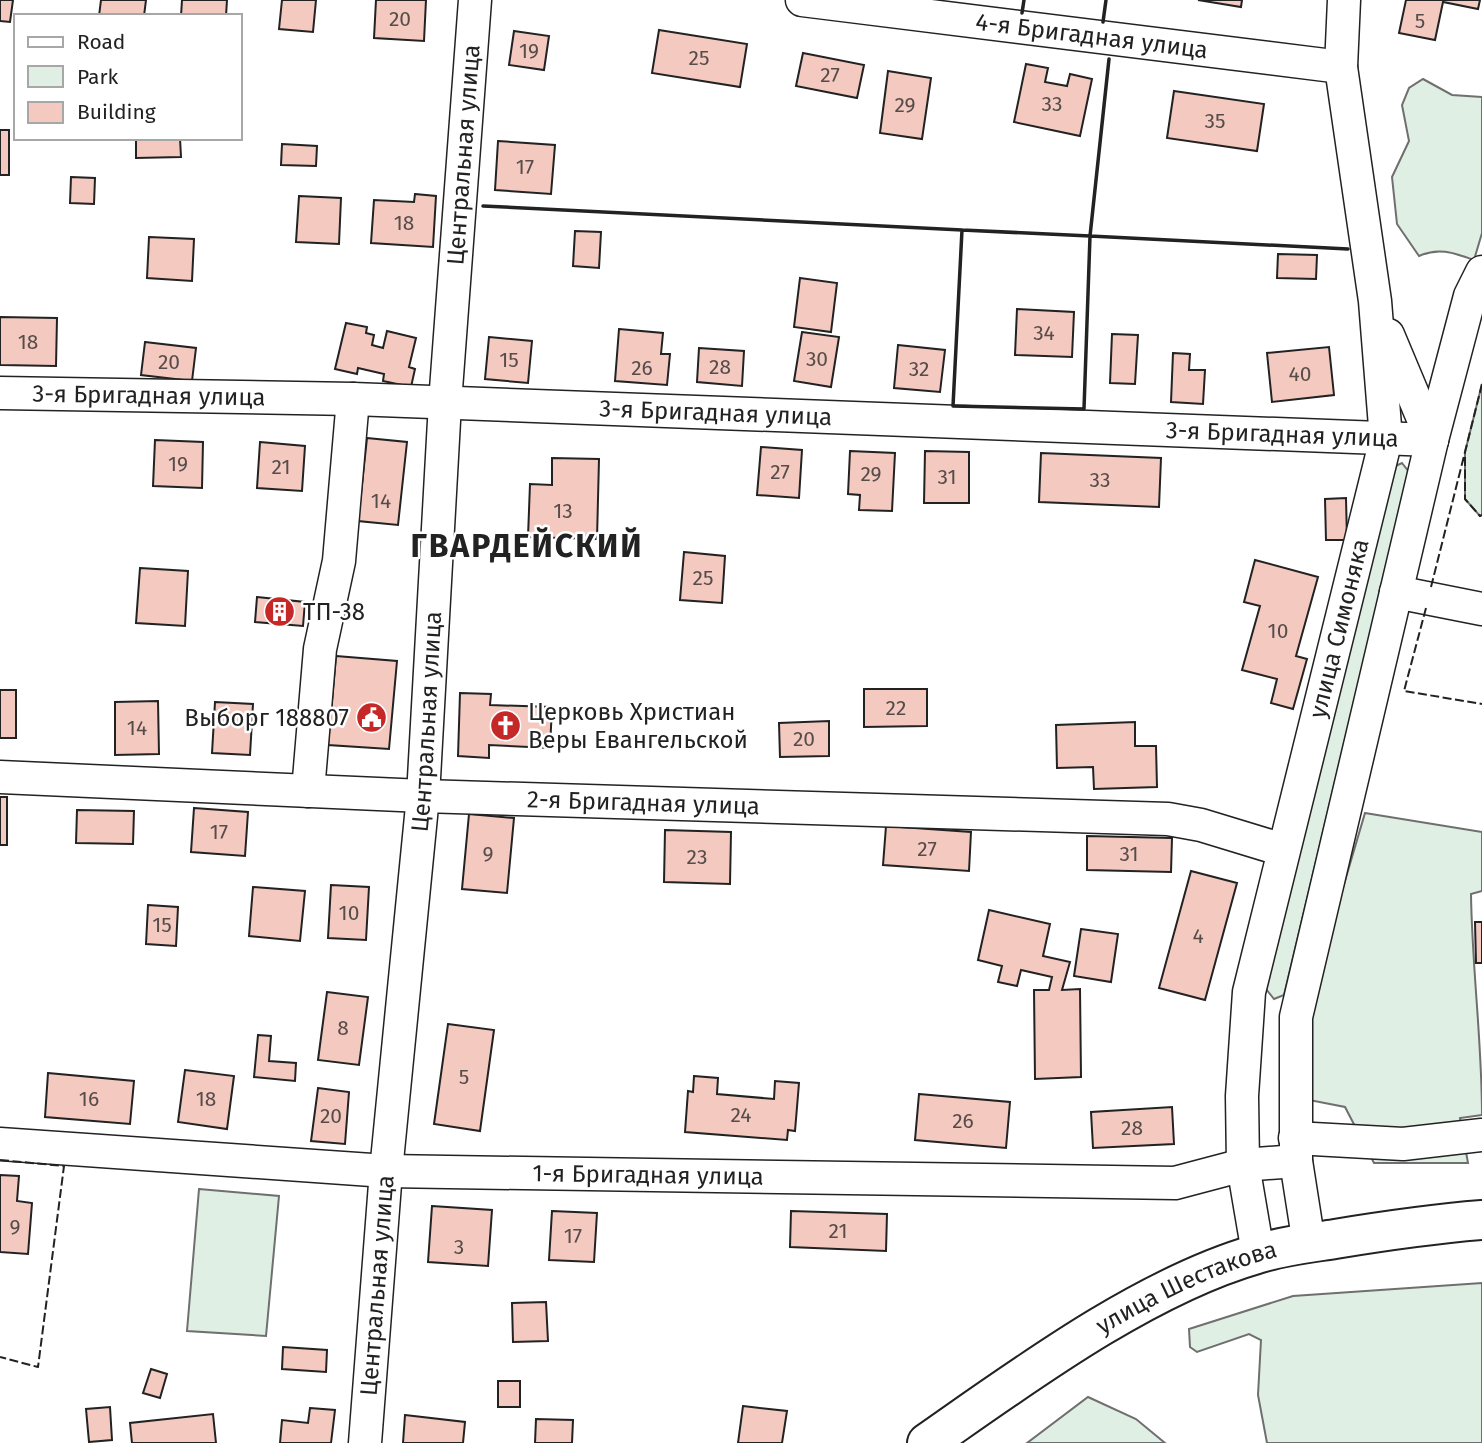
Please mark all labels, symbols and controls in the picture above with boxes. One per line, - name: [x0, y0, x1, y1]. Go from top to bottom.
- house number: 20: [389, 6, 411, 32]
- street label: 4-я Бригадная улица: [974, 8, 1210, 64]
- house number: 5: [1415, 8, 1425, 34]
- legend: [14, 14, 242, 140]
- text: Road: [77, 29, 125, 55]
- house number: 19: [519, 38, 539, 64]
- street label: Центральная улица: [441, 44, 486, 266]
- house number: 25: [689, 45, 709, 71]
- house number: 27: [820, 62, 840, 88]
- text: Park: [77, 64, 119, 90]
- house number: 33: [1042, 91, 1062, 117]
- house number: 29: [894, 92, 916, 118]
- text: Building: [77, 99, 156, 125]
- house number: 35: [1205, 108, 1226, 134]
- house number: 17: [516, 154, 534, 180]
- house number: 18: [394, 210, 414, 236]
- house number: 34: [1033, 320, 1055, 346]
- house number: 18: [18, 329, 38, 355]
- house number: 30: [806, 346, 828, 372]
- house number: 15: [499, 347, 519, 373]
- house number: 20: [158, 349, 180, 375]
- house number: 28: [709, 354, 731, 380]
- house number: 26: [631, 355, 653, 381]
- house number: 32: [909, 356, 929, 382]
- house number: 40: [1289, 361, 1311, 387]
- street label: 3-я Бригадная улица: [32, 380, 266, 412]
- street label: 3-я Бригадная улица: [599, 394, 833, 431]
- street label: 3-я Бригадная улица: [1165, 416, 1399, 453]
- house number: 19: [168, 451, 188, 477]
- house number: 21: [272, 454, 290, 480]
- house number: 27: [770, 459, 790, 485]
- house number: 29: [860, 461, 882, 487]
- house number: 31: [937, 464, 957, 490]
- house number: 33: [1090, 467, 1110, 493]
- house number: 14: [371, 488, 391, 514]
- house number: 13: [553, 498, 573, 524]
- district label: ГВАРДЕЙСКИЙ: [410, 527, 644, 565]
- street label: улица Симоняка: [1303, 536, 1375, 721]
- house number: 25: [693, 565, 713, 591]
- building icon: ТП-38: [263, 595, 297, 629]
- place label: ТП-38: [303, 598, 365, 626]
- street label: Центральная улица: [406, 611, 447, 833]
- house number: 10: [1268, 618, 1288, 644]
- house number: 22: [886, 695, 906, 721]
- place label: Церковь Христиан Веры Евангельской: [528, 698, 748, 754]
- public building icon: Выборг 188807: [355, 701, 389, 735]
- place label: Выборг 188807: [184, 704, 349, 732]
- church icon: Церковь Христиан Веры Евангельской: [488, 709, 522, 743]
- house number: 14: [127, 715, 147, 741]
- house number: 20: [793, 726, 815, 752]
- street label: 2-я Бригадная улица: [527, 785, 760, 820]
- house number: 17: [210, 819, 228, 845]
- house number: 27: [917, 836, 937, 862]
- house number: 9: [482, 841, 494, 867]
- house number: 31: [1119, 841, 1139, 867]
- house number: 23: [687, 844, 707, 870]
- house number: 10: [339, 900, 359, 926]
- house number: 15: [152, 912, 172, 938]
- house number: 4: [1192, 923, 1204, 949]
- house number: 8: [337, 1015, 349, 1041]
- house number: 5: [459, 1064, 469, 1090]
- house number: 16: [79, 1086, 99, 1112]
- house number: 18: [196, 1086, 216, 1112]
- house number: 24: [731, 1102, 752, 1128]
- house number: 20: [320, 1103, 342, 1129]
- house number: 26: [952, 1108, 974, 1134]
- house number: 28: [1121, 1115, 1143, 1141]
- street label: 1-я Бригадная улица: [532, 1159, 764, 1191]
- street label: Центральная улица: [355, 1174, 400, 1397]
- house number: 9: [9, 1214, 21, 1240]
- house number: 21: [829, 1218, 847, 1244]
- house number: 17: [564, 1223, 582, 1249]
- house number: 3: [454, 1234, 464, 1260]
- street label: улица Шестакова: [1091, 1235, 1280, 1340]

